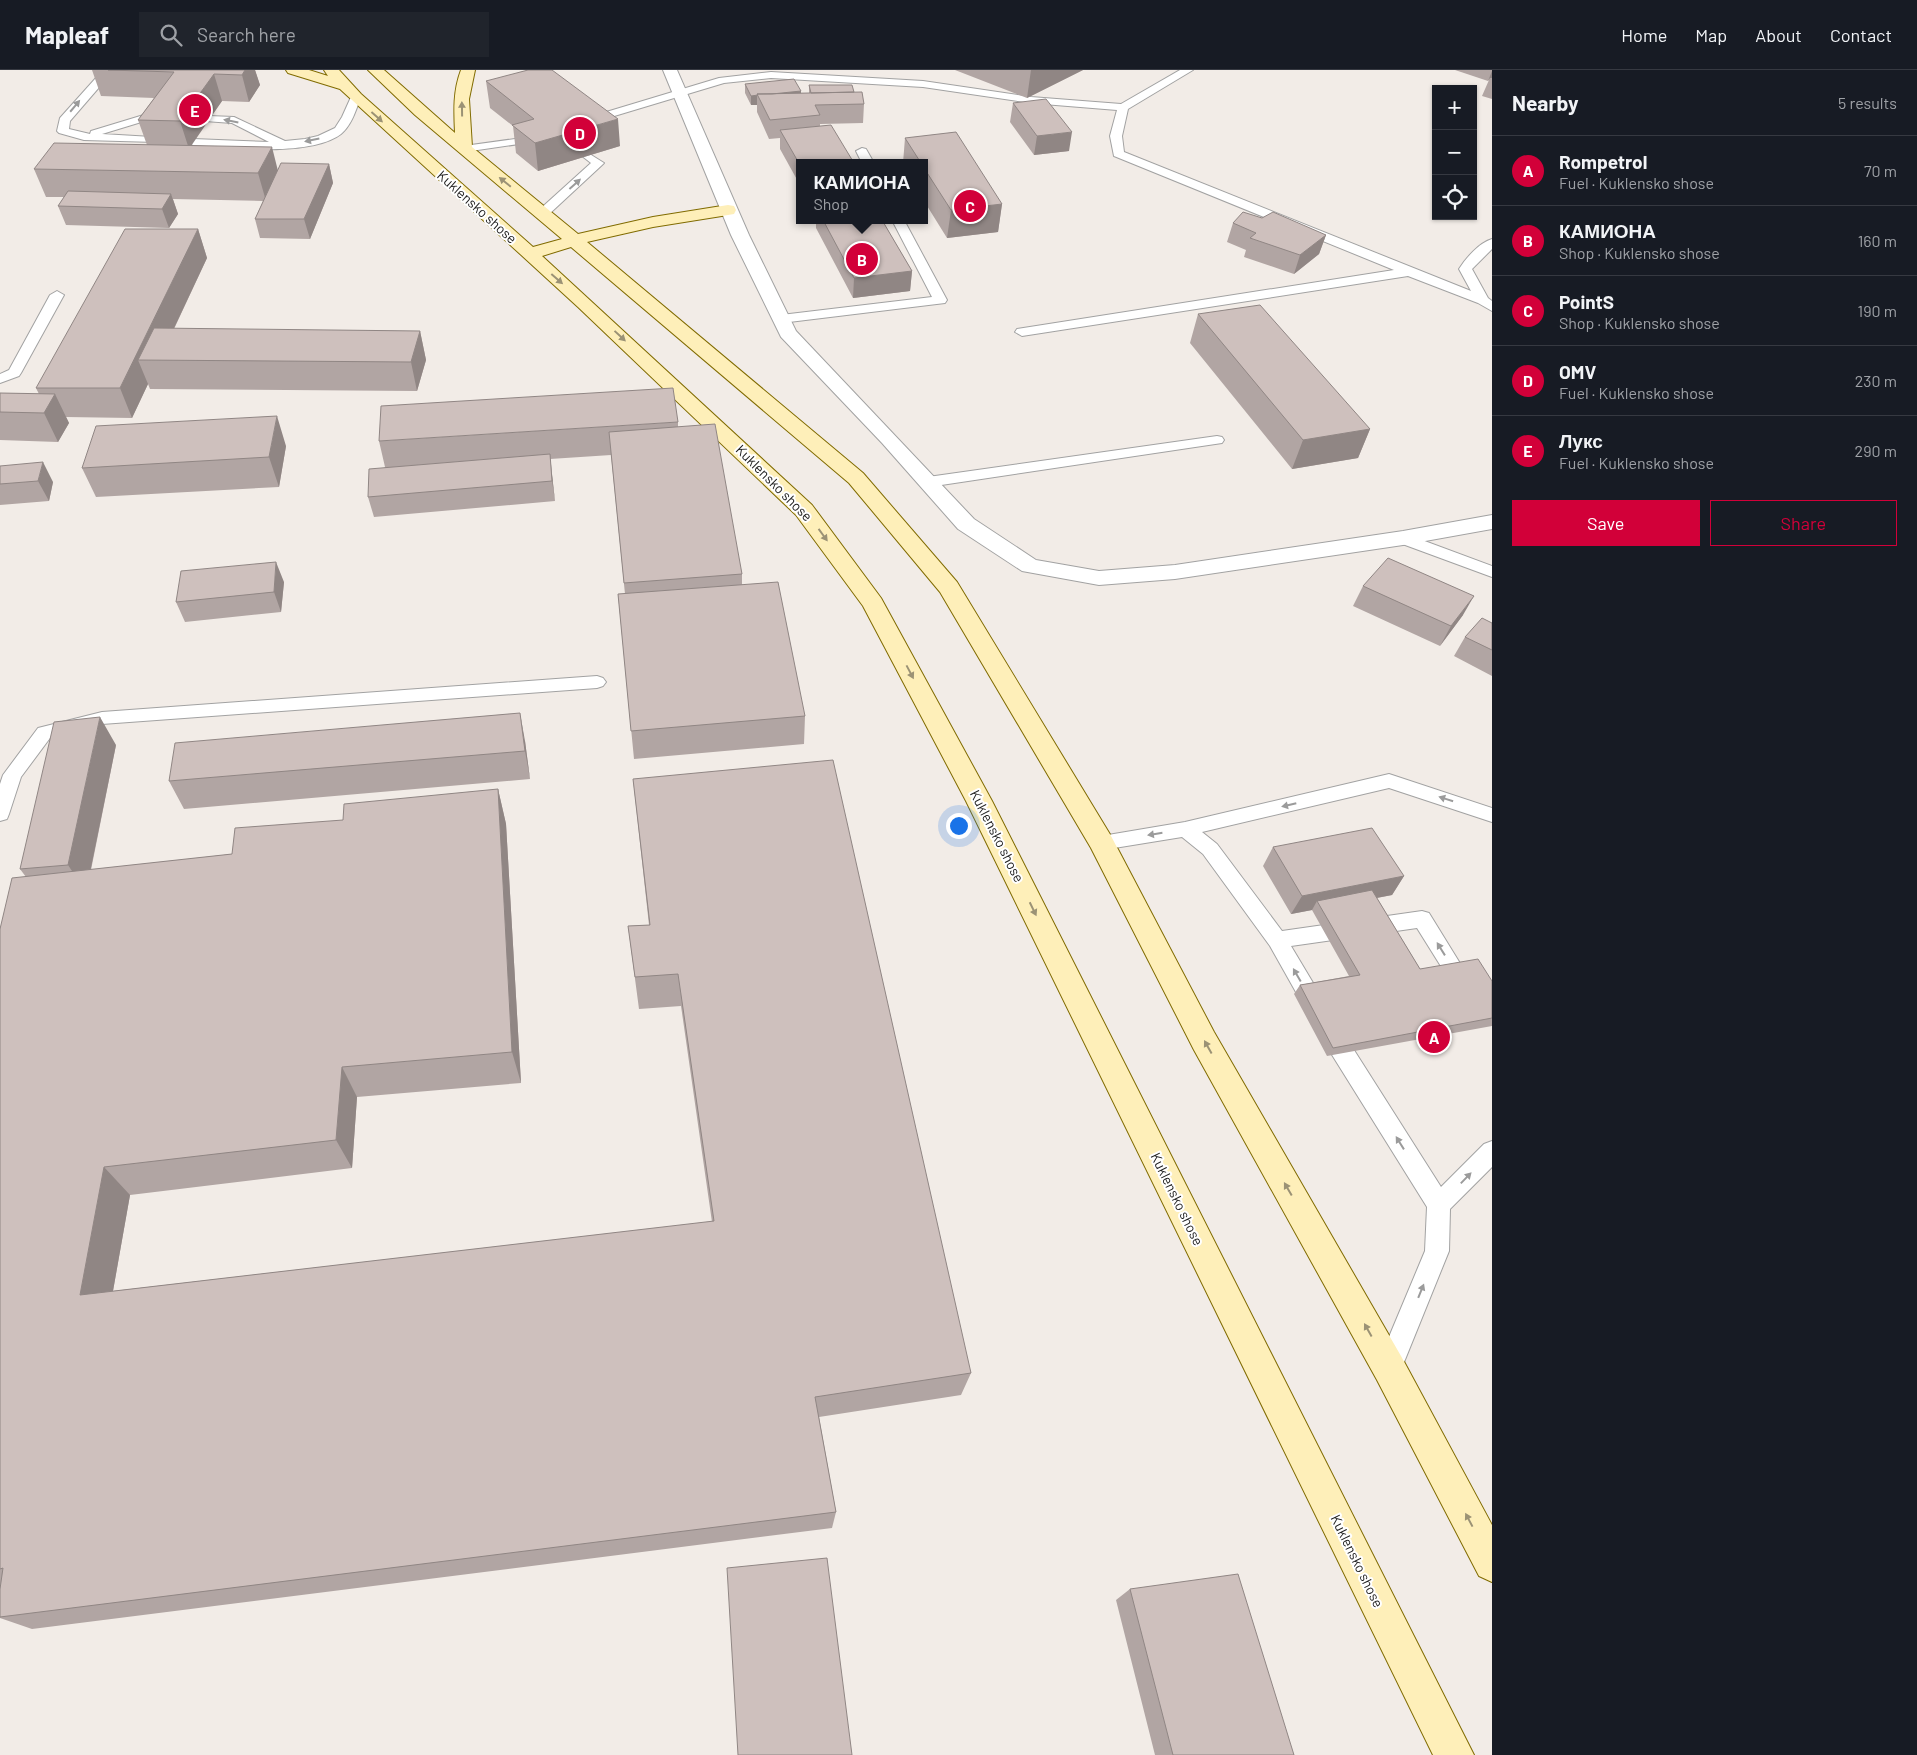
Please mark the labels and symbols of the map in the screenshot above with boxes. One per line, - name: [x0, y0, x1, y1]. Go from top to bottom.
- pin: E: [179, 91, 211, 129]
- one-way arrow: [69, 101, 81, 113]
- one-way arrow: [458, 101, 466, 117]
- one-way arrow: [371, 111, 383, 123]
- pin: D: [564, 114, 596, 152]
- one-way arrow: [223, 117, 239, 125]
- one-way arrow: [304, 136, 319, 144]
- street label: Kuklensko shose: [434, 166, 521, 247]
- one-way arrow: [499, 177, 512, 188]
- one-way arrow: [569, 178, 581, 190]
- pin: C: [954, 187, 986, 225]
- pin: B: [846, 240, 878, 278]
- one-way arrow: [550, 273, 563, 284]
- one-way arrow: [613, 330, 625, 342]
- street label: Kuklensko shose: [733, 441, 816, 524]
- one-way arrow: [817, 528, 828, 541]
- one-way arrow: [906, 665, 914, 679]
- street label: Kuklensko shose: [967, 787, 1028, 885]
- one-way arrow: [1438, 795, 1453, 803]
- one-way arrow: [1282, 801, 1297, 809]
- your location: [946, 813, 972, 839]
- one-way arrow: [1147, 830, 1163, 838]
- one-way arrow: [1029, 902, 1037, 916]
- one-way arrow: [1436, 942, 1445, 955]
- one-way arrow: [1292, 968, 1301, 981]
- pin: A: [1418, 1018, 1450, 1056]
- one-way arrow: [1203, 1041, 1212, 1054]
- one-way arrow: [1396, 1136, 1405, 1150]
- street label: Kuklensko shose: [1148, 1150, 1207, 1248]
- one-way arrow: [1460, 1172, 1472, 1184]
- one-way arrow: [1284, 1181, 1292, 1196]
- one-way arrow: [1417, 1283, 1425, 1298]
- one-way arrow: [1364, 1323, 1372, 1337]
- street label: Kuklensko shose: [1328, 1512, 1387, 1610]
- one-way arrow: [1465, 1512, 1473, 1527]

